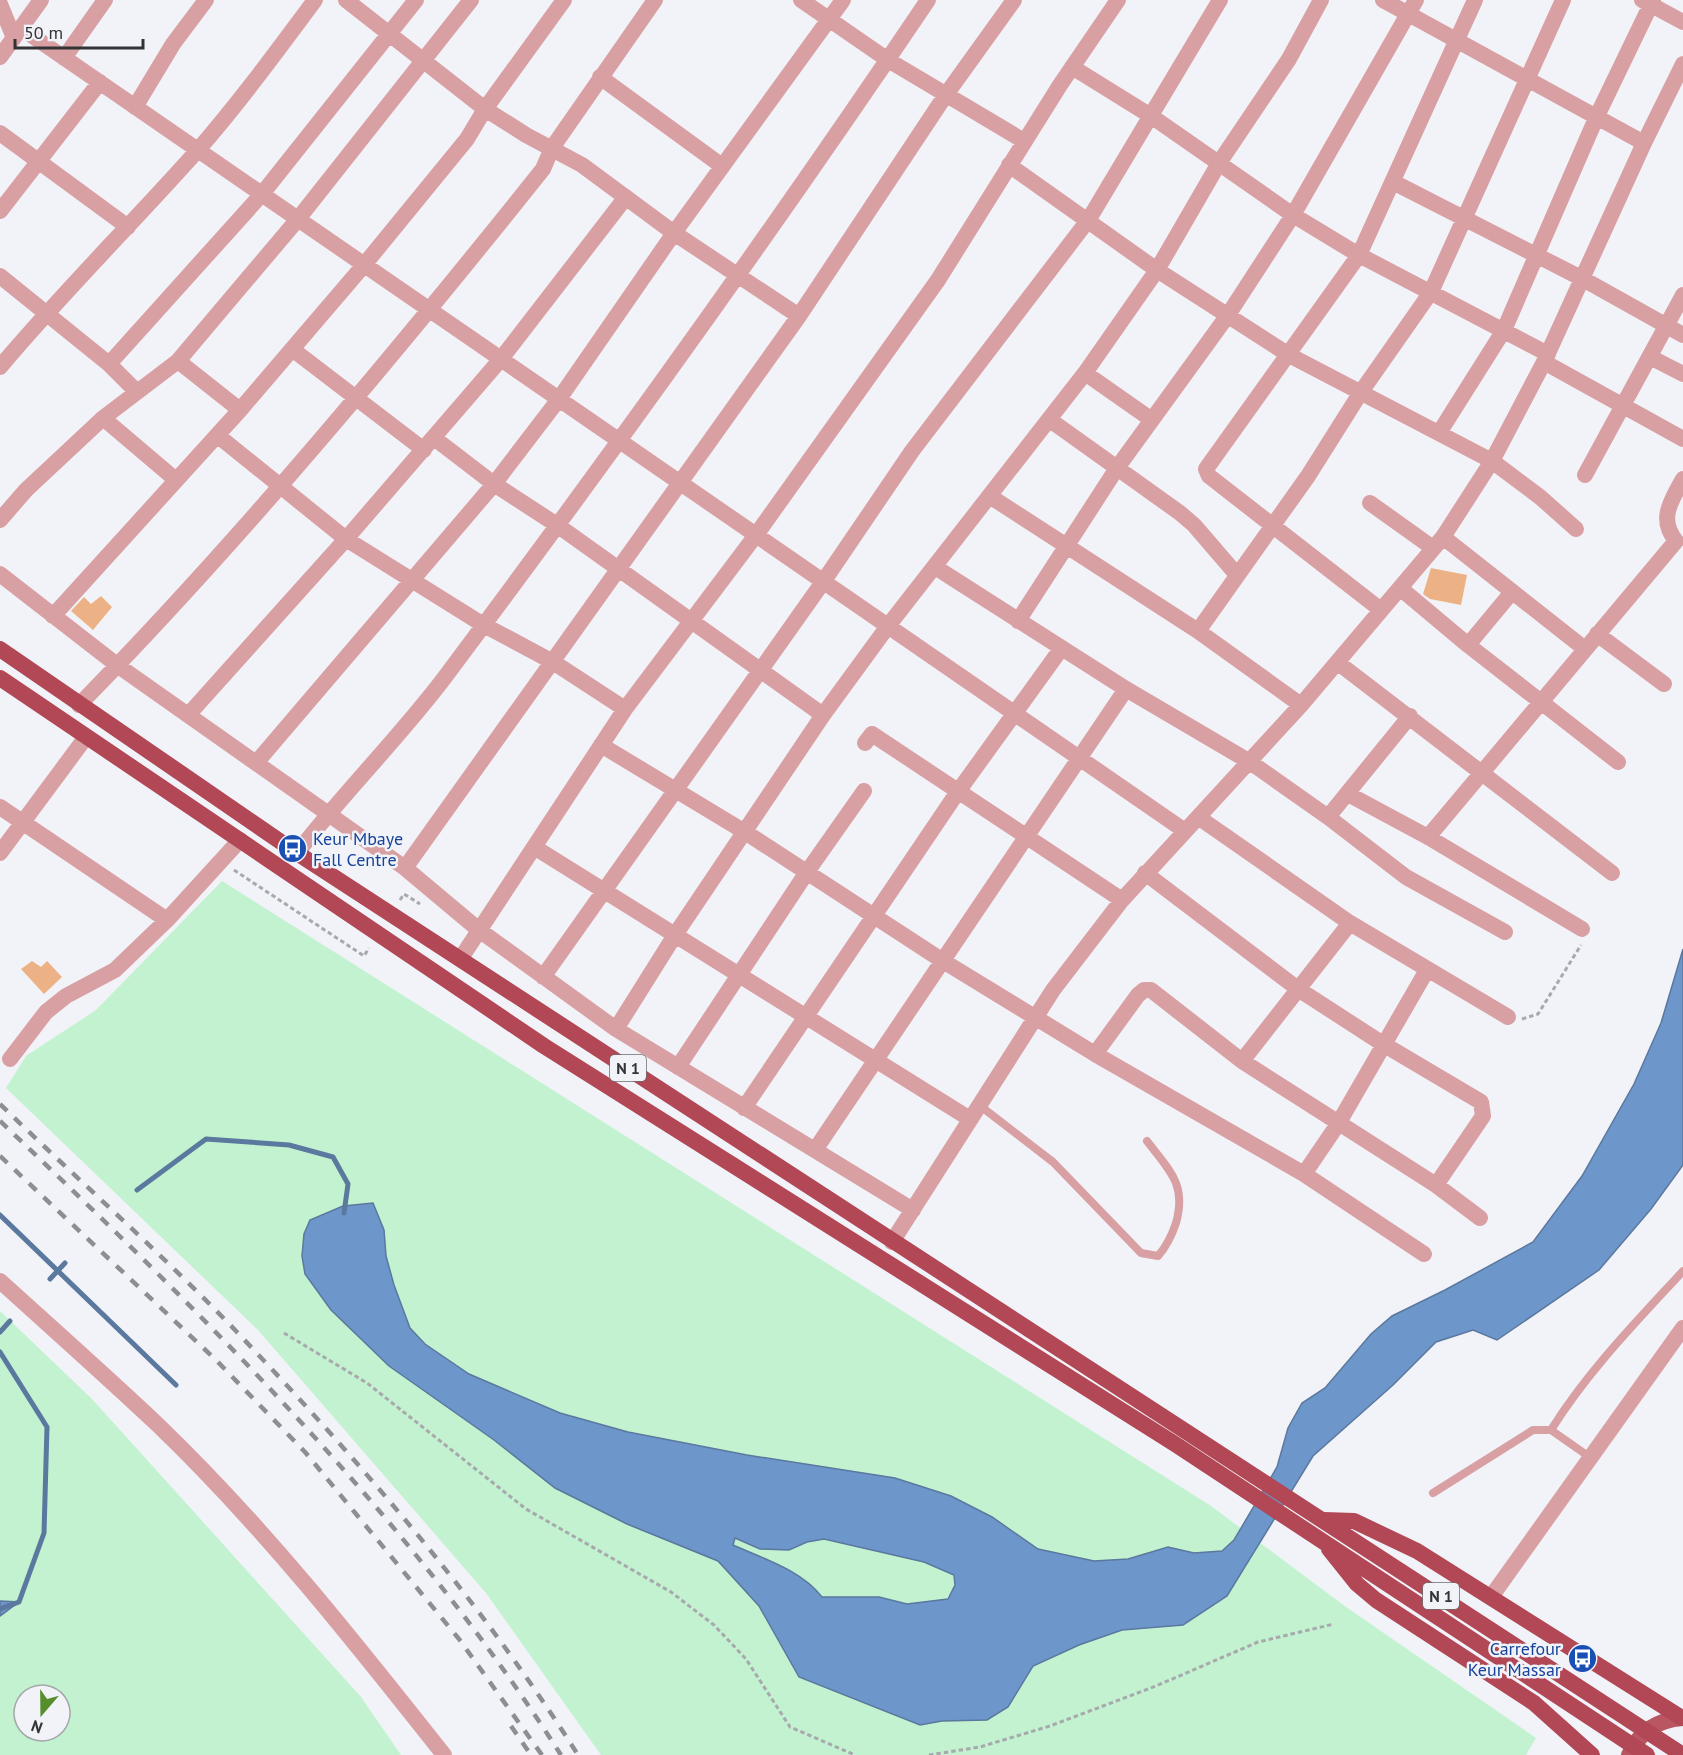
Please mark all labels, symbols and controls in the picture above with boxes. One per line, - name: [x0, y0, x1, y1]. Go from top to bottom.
- scale bar: [15, 12, 142, 50]
- text: 50 m: [24, 21, 63, 44]
- place label: Keur Mbaye Fall Centre: [313, 827, 403, 871]
- bus stop icon: Keur Mbaye Fall Centre: [276, 833, 308, 865]
- road number: N 1: [610, 1055, 646, 1081]
- road number: N 1: [1423, 1583, 1459, 1609]
- place label: Carrefour Keur Massar: [1468, 1637, 1561, 1681]
- bus stop icon: Carrefour Keur Massar: [1566, 1643, 1598, 1675]
- north arrow: [12, 1683, 72, 1743]
- text: N: [29, 1716, 45, 1738]

